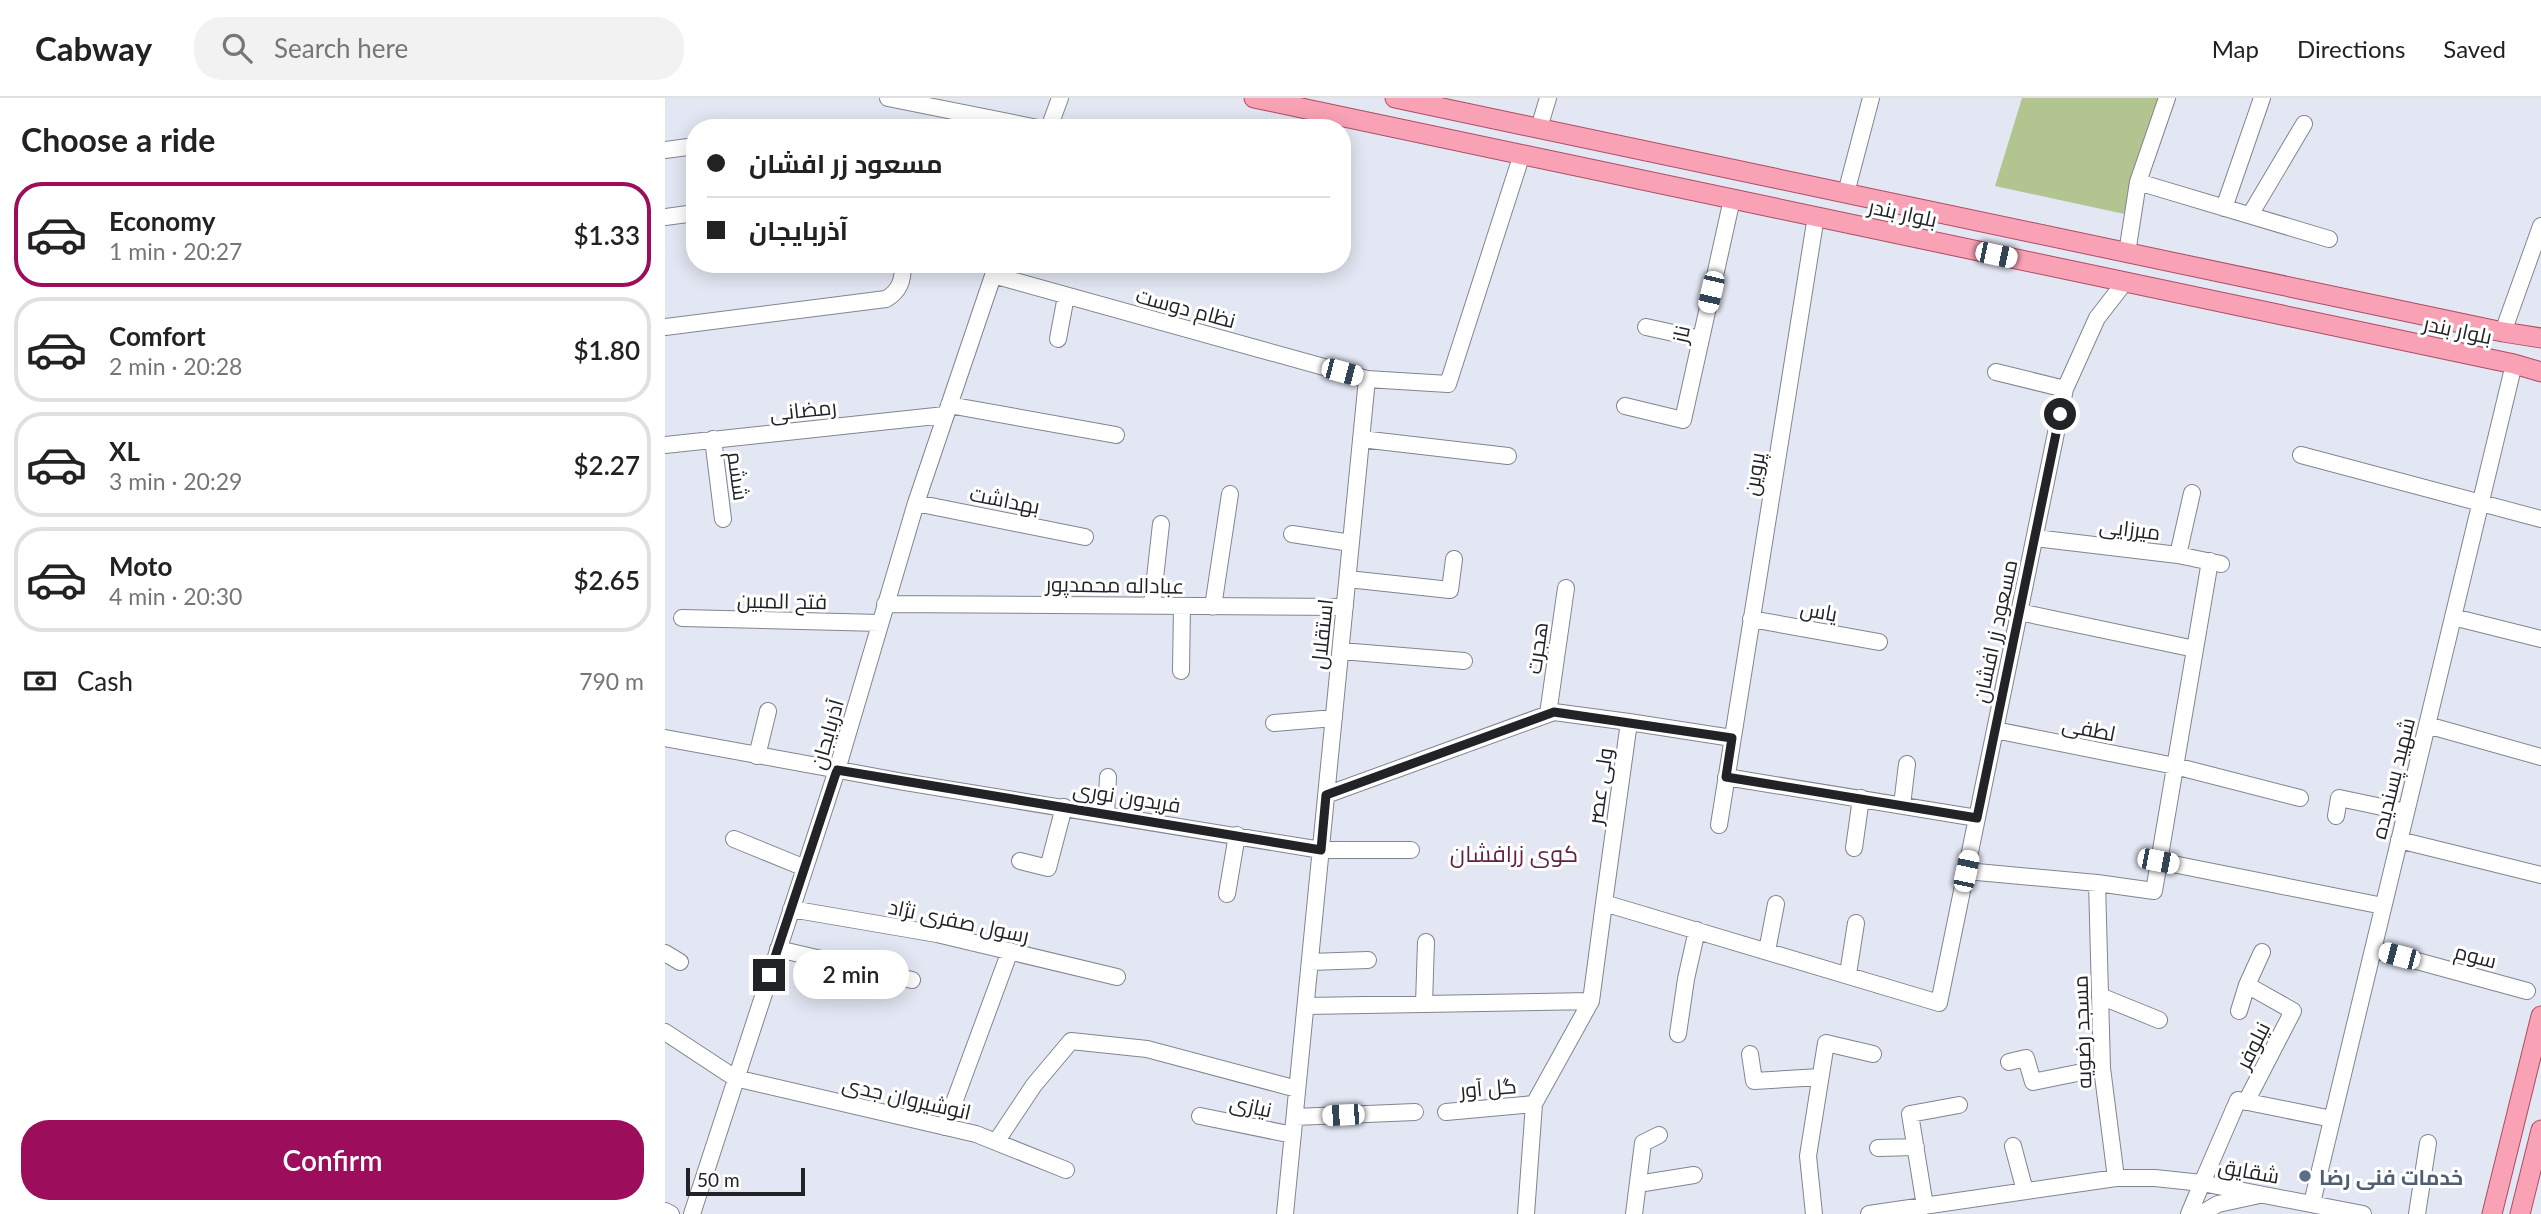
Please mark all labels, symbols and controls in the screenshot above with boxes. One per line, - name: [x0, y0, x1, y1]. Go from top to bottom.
- search box: [194, 17, 684, 80]
- text: Cabway: [35, 28, 152, 68]
- icon: search: [218, 29, 256, 67]
- text: Search here: [274, 32, 408, 64]
- text: Map: [2212, 34, 2259, 63]
- text: Directions: [2297, 34, 2405, 63]
- text: Saved: [2443, 34, 2506, 63]
- text: Choose a ride: [21, 120, 215, 159]
- text: مسعود زر افشان: [749, 147, 943, 179]
- street label: بلوار بندر: [1865, 192, 1939, 232]
- icon: car: [25, 203, 88, 266]
- text: Economy: [109, 205, 215, 237]
- text: آذربایجان: [749, 214, 848, 246]
- text: $1.33: [574, 219, 640, 251]
- text: 1 min · 20:27: [109, 237, 242, 265]
- car: [1974, 240, 2019, 270]
- car: [1697, 269, 1726, 315]
- street label: نظام دوست: [1133, 282, 1239, 335]
- street label: بلوار بندر: [2420, 309, 2494, 349]
- icon: car: [25, 318, 88, 381]
- text: Comfort: [109, 320, 206, 352]
- street label: ناز: [1666, 323, 1695, 346]
- text: $1.80: [574, 334, 640, 366]
- text: 2 min · 20:28: [109, 352, 242, 380]
- car: [1319, 356, 1366, 388]
- street label: رمضانی: [768, 393, 838, 427]
- route start: [2044, 398, 2076, 430]
- icon: car: [25, 433, 88, 496]
- text: XL: [109, 435, 140, 467]
- text: $2.27: [574, 449, 640, 481]
- street label: ششم: [720, 450, 755, 503]
- street label: پروین: [1737, 450, 1772, 498]
- text: 3 min · 20:29: [109, 467, 242, 495]
- street label: بهداشت: [967, 480, 1042, 520]
- street label: میرزایی: [2098, 512, 2162, 546]
- icon: car: [25, 548, 88, 611]
- text: Moto: [109, 550, 172, 582]
- street label: مسعود زر افشان: [1967, 557, 2023, 705]
- text: $2.65: [574, 564, 640, 596]
- street label: عباداله محمدپور: [1044, 570, 1185, 601]
- text: 4 min · 20:30: [109, 582, 242, 610]
- street label: فتح المبین: [737, 587, 827, 616]
- street label: یاس: [1798, 594, 1840, 628]
- street label: استقلال: [1305, 598, 1339, 671]
- street label: هجرت: [1520, 620, 1553, 676]
- icon: cash: [21, 662, 59, 700]
- text: Cash: [77, 665, 133, 697]
- text: 790 m: [579, 667, 644, 695]
- street label: آذربایجان: [804, 696, 850, 772]
- street label: لطفی: [2060, 711, 2118, 747]
- street label: شهید پسندیده: [2365, 715, 2422, 842]
- street label: ولی عصر: [1581, 746, 1619, 827]
- street label: فریدون نوری: [1071, 775, 1183, 819]
- district label: کوی زرافشان: [1450, 839, 1578, 868]
- car: [2136, 847, 2181, 875]
- car: [1952, 848, 1981, 894]
- street label: رسول صفری نژاد: [886, 893, 1032, 949]
- street label: سوم: [2451, 937, 2500, 975]
- car: [2376, 940, 2423, 972]
- callout: 2 min: [793, 950, 909, 1000]
- route end: [753, 959, 785, 991]
- text: 2 min: [823, 960, 879, 988]
- street label: مسجد رضویه: [2067, 975, 2096, 1089]
- street label: نیلوفر: [2229, 1017, 2275, 1074]
- street label: انوشیروان جدی: [840, 1070, 974, 1126]
- street label: گل آور: [1458, 1072, 1518, 1104]
- street label: نیازی: [1227, 1088, 1274, 1124]
- car: [1322, 1103, 1365, 1127]
- button: Confirm: [21, 1120, 644, 1200]
- street label: شقایق: [2216, 1152, 2281, 1190]
- place label: خدمات فنی رضا: [2319, 1164, 2463, 1190]
- scale bar: [686, 1165, 805, 1197]
- text: 50 m: [697, 1168, 740, 1191]
- marker: خدمات فنی رضا: [2297, 1168, 2313, 1184]

